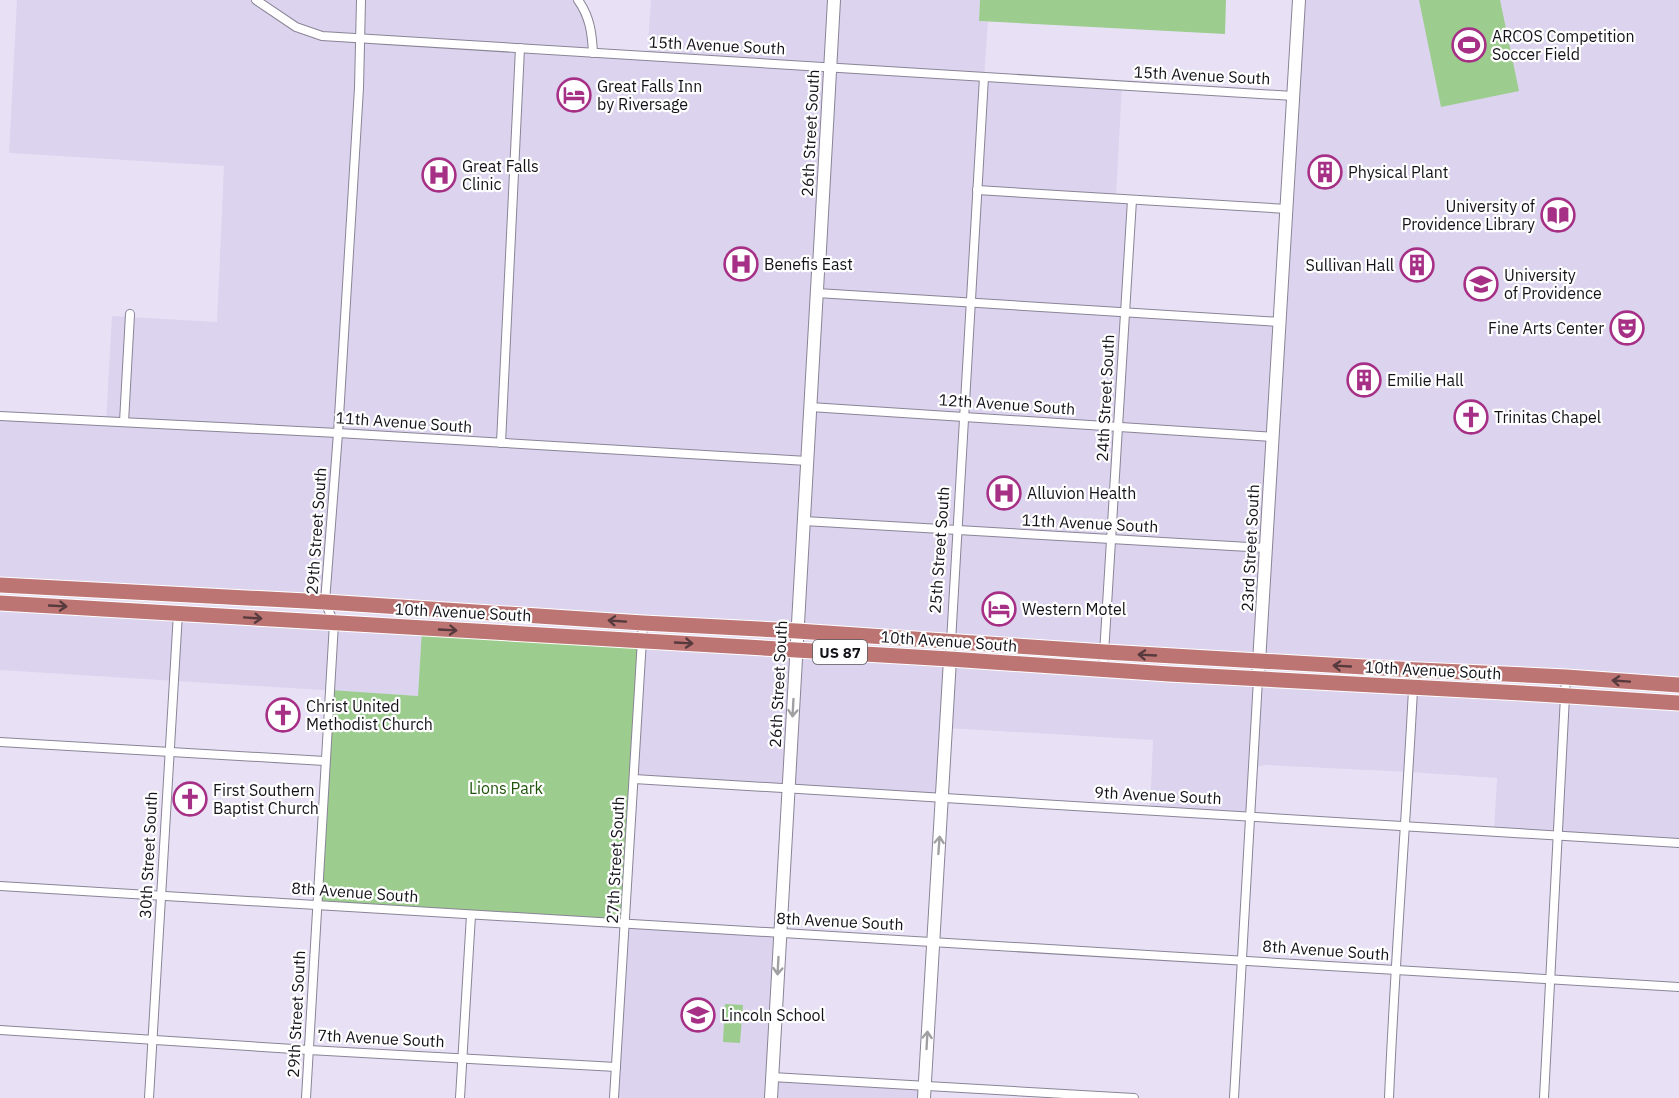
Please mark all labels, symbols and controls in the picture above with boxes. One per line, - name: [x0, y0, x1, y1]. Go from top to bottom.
- place label: ARCOS Competition Soccer Field: [1492, 26, 1635, 64]
- sports icon: ARCOS Competition Soccer Field: [1451, 27, 1487, 63]
- street label: 15th Avenue South: [648, 31, 786, 59]
- street label: 15th Avenue South: [1133, 61, 1271, 89]
- street label: 26th Street South: [797, 69, 823, 197]
- place label: Great Falls Inn by Riversage: [597, 76, 702, 114]
- hotel icon: Great Falls Inn by Riversage: [556, 77, 592, 113]
- building icon: Physical Plant: [1307, 154, 1343, 190]
- place label: Great Falls Clinic: [462, 156, 539, 194]
- hospital icon: Great Falls Clinic: [421, 157, 457, 193]
- place label: Physical Plant: [1348, 162, 1448, 182]
- place label: University of Providence Library: [1402, 196, 1535, 234]
- library icon: University of Providence Library: [1540, 197, 1576, 233]
- hospital icon: Benefis East: [723, 246, 759, 282]
- building icon: Sullivan Hall: [1399, 247, 1435, 283]
- place label: Benefis East: [764, 254, 853, 274]
- place label: Sullivan Hall: [1305, 255, 1394, 275]
- place label: University of Providence: [1504, 265, 1602, 303]
- school or university icon: University of Providence: [1463, 266, 1499, 302]
- theatre icon: Fine Arts Center: [1609, 310, 1645, 346]
- place label: Fine Arts Center: [1488, 318, 1604, 338]
- street label: 24th Street South: [1092, 334, 1118, 462]
- building icon: Emilie Hall: [1346, 362, 1382, 398]
- place label: Emilie Hall: [1387, 370, 1464, 390]
- street label: 12th Avenue South: [938, 389, 1076, 419]
- church icon: Trinitas Chapel: [1453, 399, 1489, 435]
- street label: 11th Avenue South: [335, 407, 473, 437]
- place label: Trinitas Chapel: [1494, 407, 1601, 427]
- street label: 29th Street South: [302, 467, 330, 595]
- hospital icon: Alluvion Health: [986, 475, 1022, 511]
- place label: Alluvion Health: [1027, 483, 1136, 503]
- street label: 23rd Street South: [1237, 484, 1263, 612]
- street label: 25th Street South: [925, 486, 953, 614]
- street label: 11th Avenue South: [1021, 509, 1159, 537]
- hotel icon: Western Motel: [981, 591, 1017, 627]
- street label: 10th Avenue South: [394, 598, 532, 626]
- place label: Western Motel: [1022, 599, 1126, 619]
- one-way arrow: [48, 601, 68, 612]
- one-way arrow: [243, 613, 263, 624]
- one-way arrow: [608, 615, 628, 626]
- street label: 26th Street South: [765, 620, 791, 748]
- one-way arrow: [437, 624, 457, 635]
- street label: 10th Avenue South: [880, 626, 1018, 656]
- one-way arrow: [674, 638, 694, 649]
- road number: US 87: [813, 640, 867, 664]
- one-way arrow: [1138, 649, 1158, 660]
- street label: 10th Avenue South: [1364, 656, 1502, 684]
- one-way arrow: [1333, 660, 1353, 671]
- one-way arrow: [1611, 675, 1631, 686]
- place label: Christ United Methodist Church: [306, 696, 433, 734]
- church icon: Christ United Methodist Church: [265, 697, 301, 733]
- one-way arrow: [787, 698, 798, 718]
- park label: Lions Park: [469, 778, 544, 798]
- place label: First Southern Baptist Church: [213, 780, 319, 818]
- church icon: First Southern Baptist Church: [172, 781, 208, 817]
- street label: 9th Avenue South: [1094, 782, 1222, 808]
- street label: 30th Street South: [135, 791, 161, 919]
- street label: 27th Street South: [602, 796, 628, 924]
- one-way arrow: [934, 835, 945, 855]
- street label: 8th Avenue South: [291, 878, 419, 906]
- street label: 8th Avenue South: [776, 908, 904, 934]
- street label: 8th Avenue South: [1262, 936, 1390, 964]
- street label: 29th Street South: [283, 950, 309, 1078]
- one-way arrow: [773, 955, 784, 975]
- school or university icon: Lincoln School: [680, 997, 716, 1033]
- place label: Lincoln School: [721, 1005, 825, 1025]
- street label: 7th Avenue South: [317, 1025, 445, 1051]
- one-way arrow: [922, 1030, 933, 1050]

